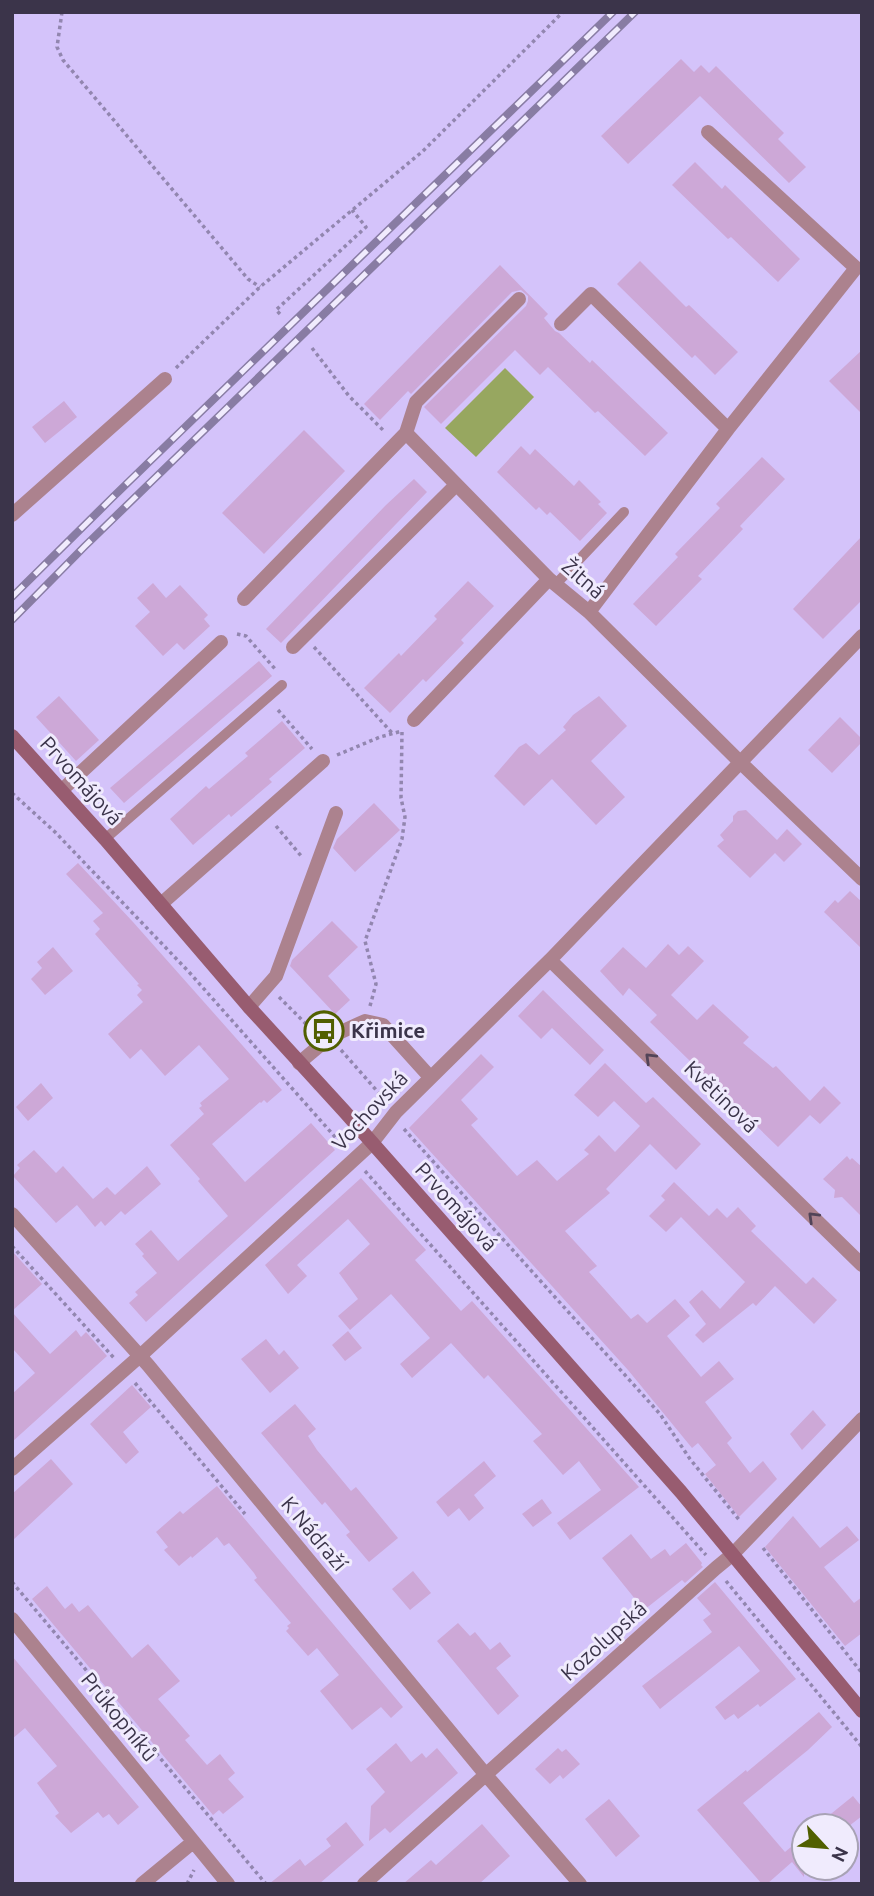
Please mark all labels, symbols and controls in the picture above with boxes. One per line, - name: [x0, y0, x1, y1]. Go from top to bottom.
- street label: Žitná: [558, 553, 610, 603]
- street label: Prvomájová: [36, 731, 128, 830]
- bus stop icon: Křimice: [303, 1010, 345, 1052]
- place label: Křimice: [351, 1018, 425, 1042]
- one-way arrow: [646, 1053, 659, 1066]
- street label: Květinová: [680, 1055, 764, 1137]
- street label: Vochovská: [327, 1066, 412, 1155]
- street label: Prvomájová: [411, 1157, 503, 1256]
- one-way arrow: [808, 1213, 821, 1226]
- street label: K Nádraží: [277, 1491, 353, 1576]
- street label: Kozolupská: [556, 1596, 651, 1685]
- street label: Průkopníků: [77, 1667, 163, 1765]
- north arrow: [790, 1812, 860, 1882]
- text: N: [827, 1843, 853, 1866]

